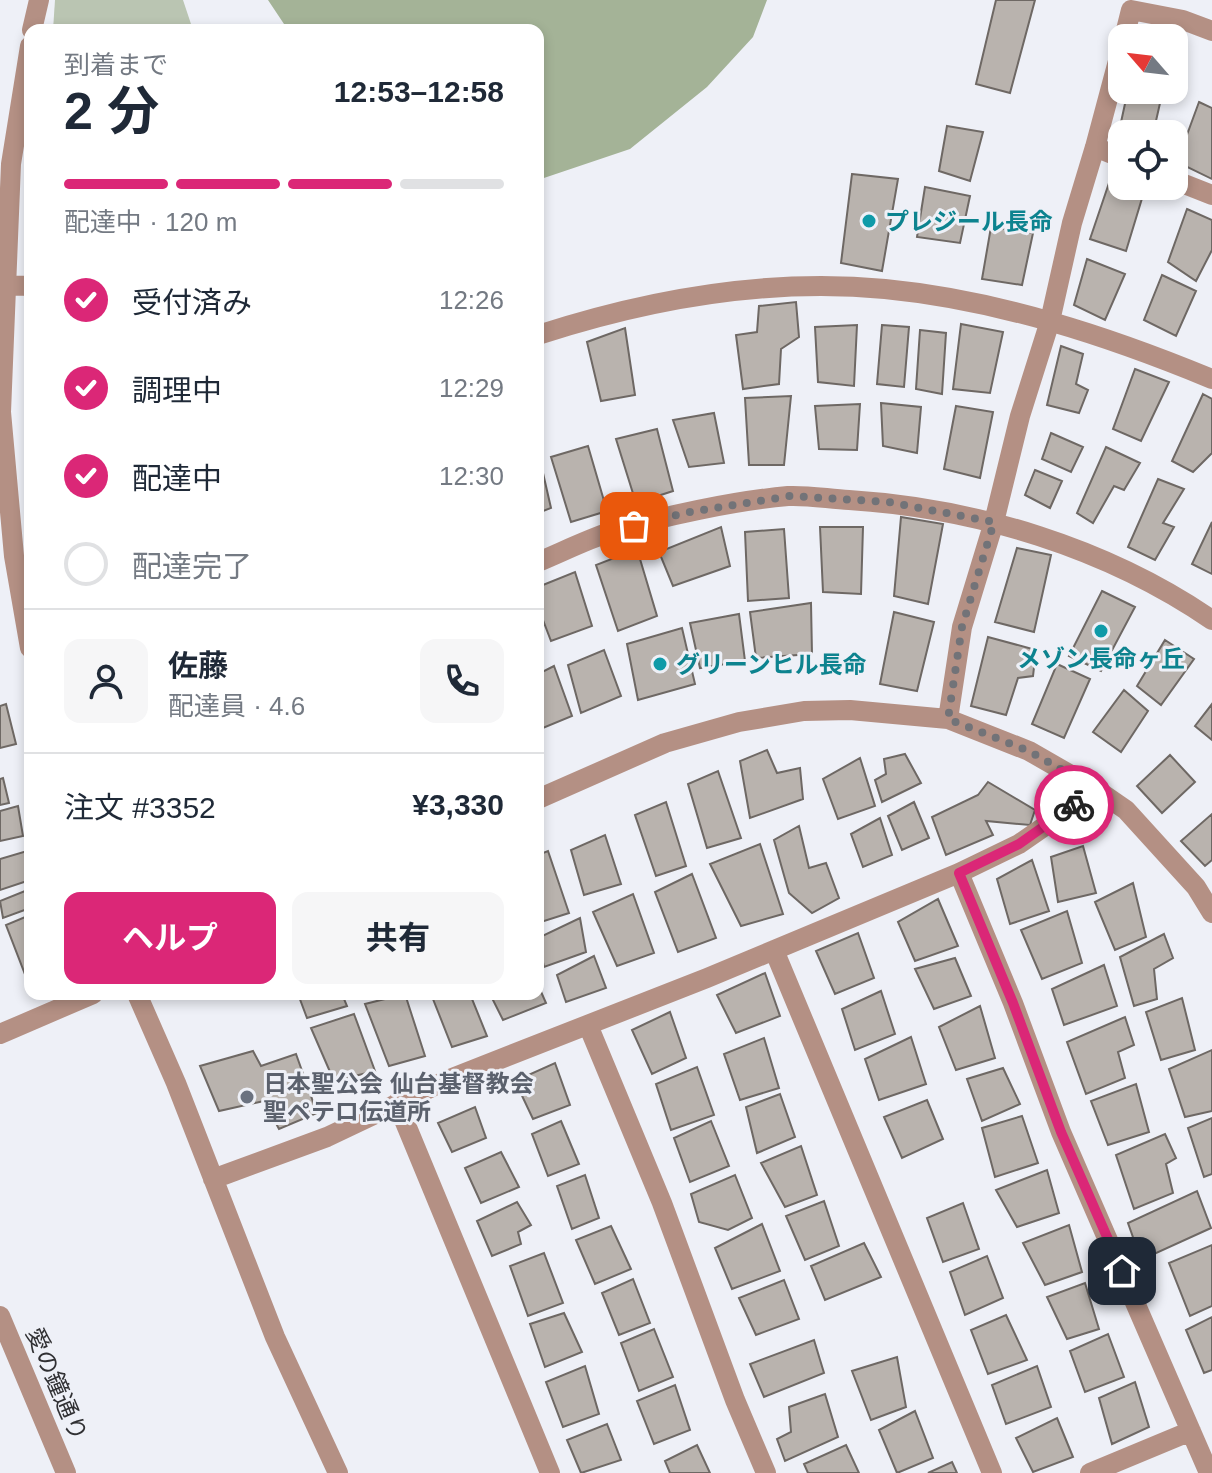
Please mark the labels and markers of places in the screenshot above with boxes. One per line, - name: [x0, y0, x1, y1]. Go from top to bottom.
- place label: プレジール長命: [885, 208, 1053, 235]
- marker: プレジール長命: [860, 212, 878, 230]
- pin: [600, 492, 668, 560]
- marker: メゾン長命ヶ丘: [1092, 622, 1110, 640]
- place label: メゾン長命ヶ丘: [1017, 645, 1185, 672]
- place label: グリーンヒル長命: [676, 651, 867, 678]
- marker: グリーンヒル長命: [651, 655, 669, 673]
- place label: 日本聖公会 仙台基督教会 聖ペテロ伝道所: [263, 1070, 534, 1125]
- marker: 日本聖公会 仙台基督教会 聖ペテロ伝道所: [238, 1088, 256, 1106]
- pin: [1088, 1237, 1156, 1305]

